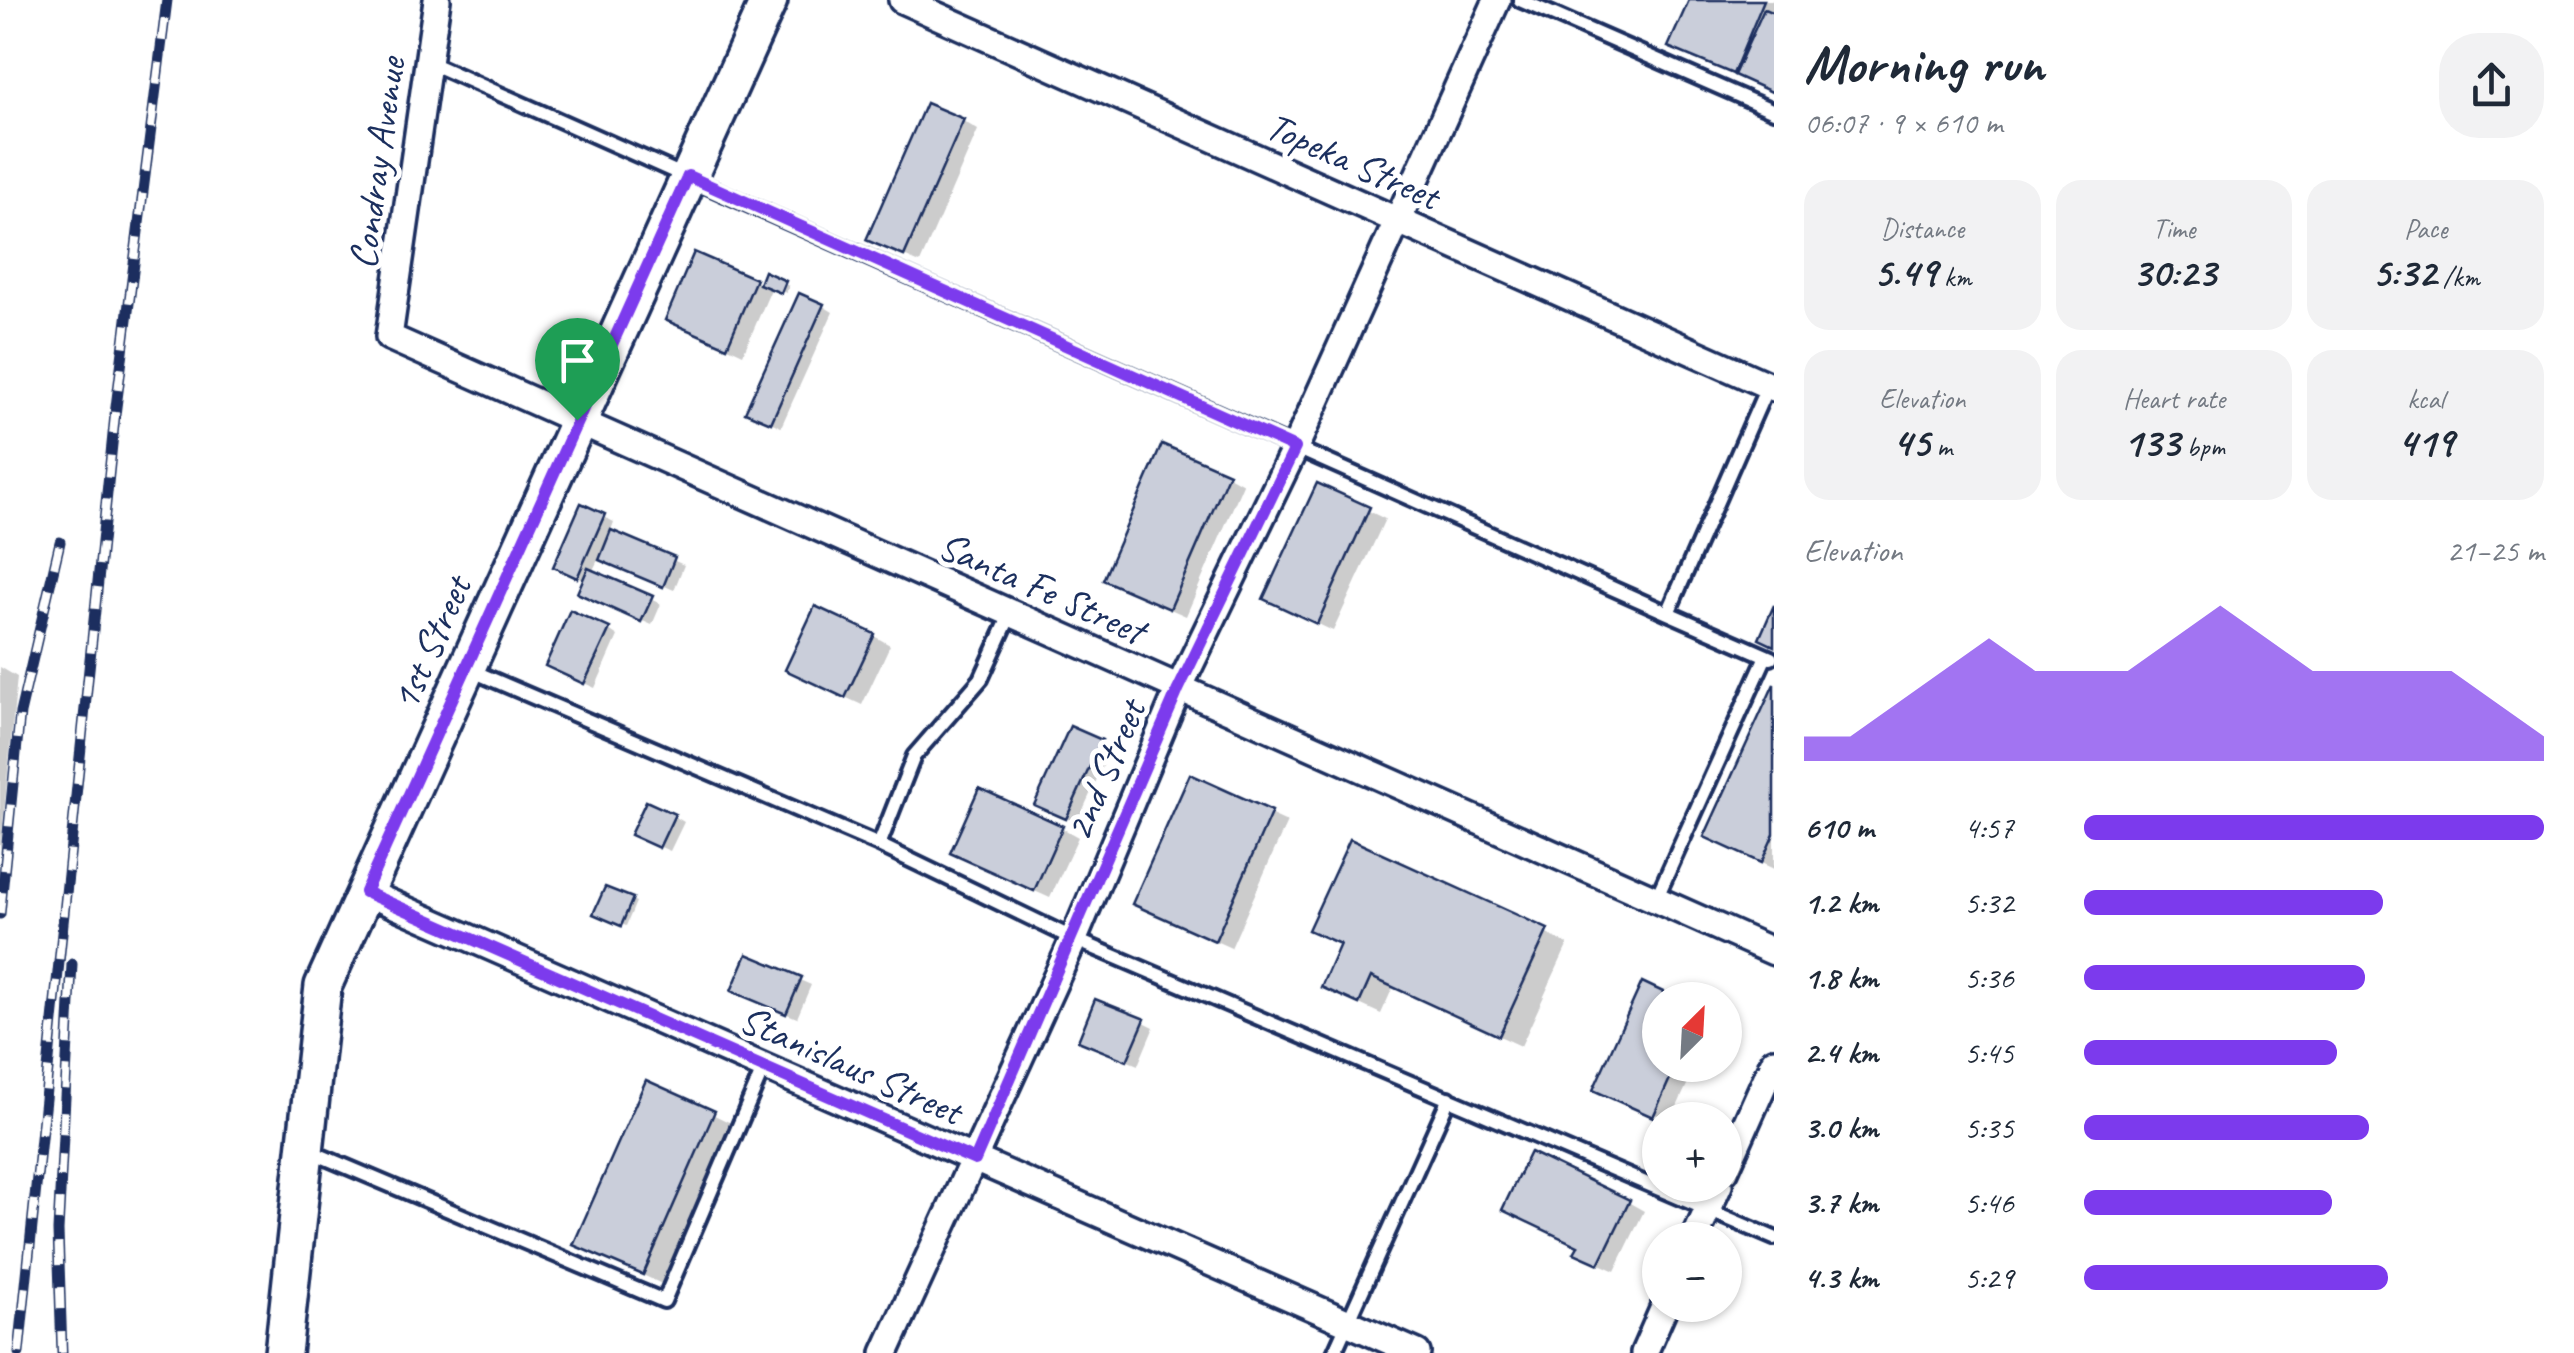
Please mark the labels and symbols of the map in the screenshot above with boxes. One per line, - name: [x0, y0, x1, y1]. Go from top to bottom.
- street label: Condray Avenue: [337, 51, 417, 272]
- street label: Topeka Street: [1258, 101, 1450, 223]
- pin: [535, 318, 620, 421]
- street label: Santa Fe Street: [931, 520, 1158, 658]
- street label: 1st Street: [379, 565, 484, 718]
- street label: 2nd Street: [1053, 689, 1158, 848]
- north arrow: [1642, 982, 1742, 1082]
- street label: Stanislaus Street: [732, 994, 973, 1138]

